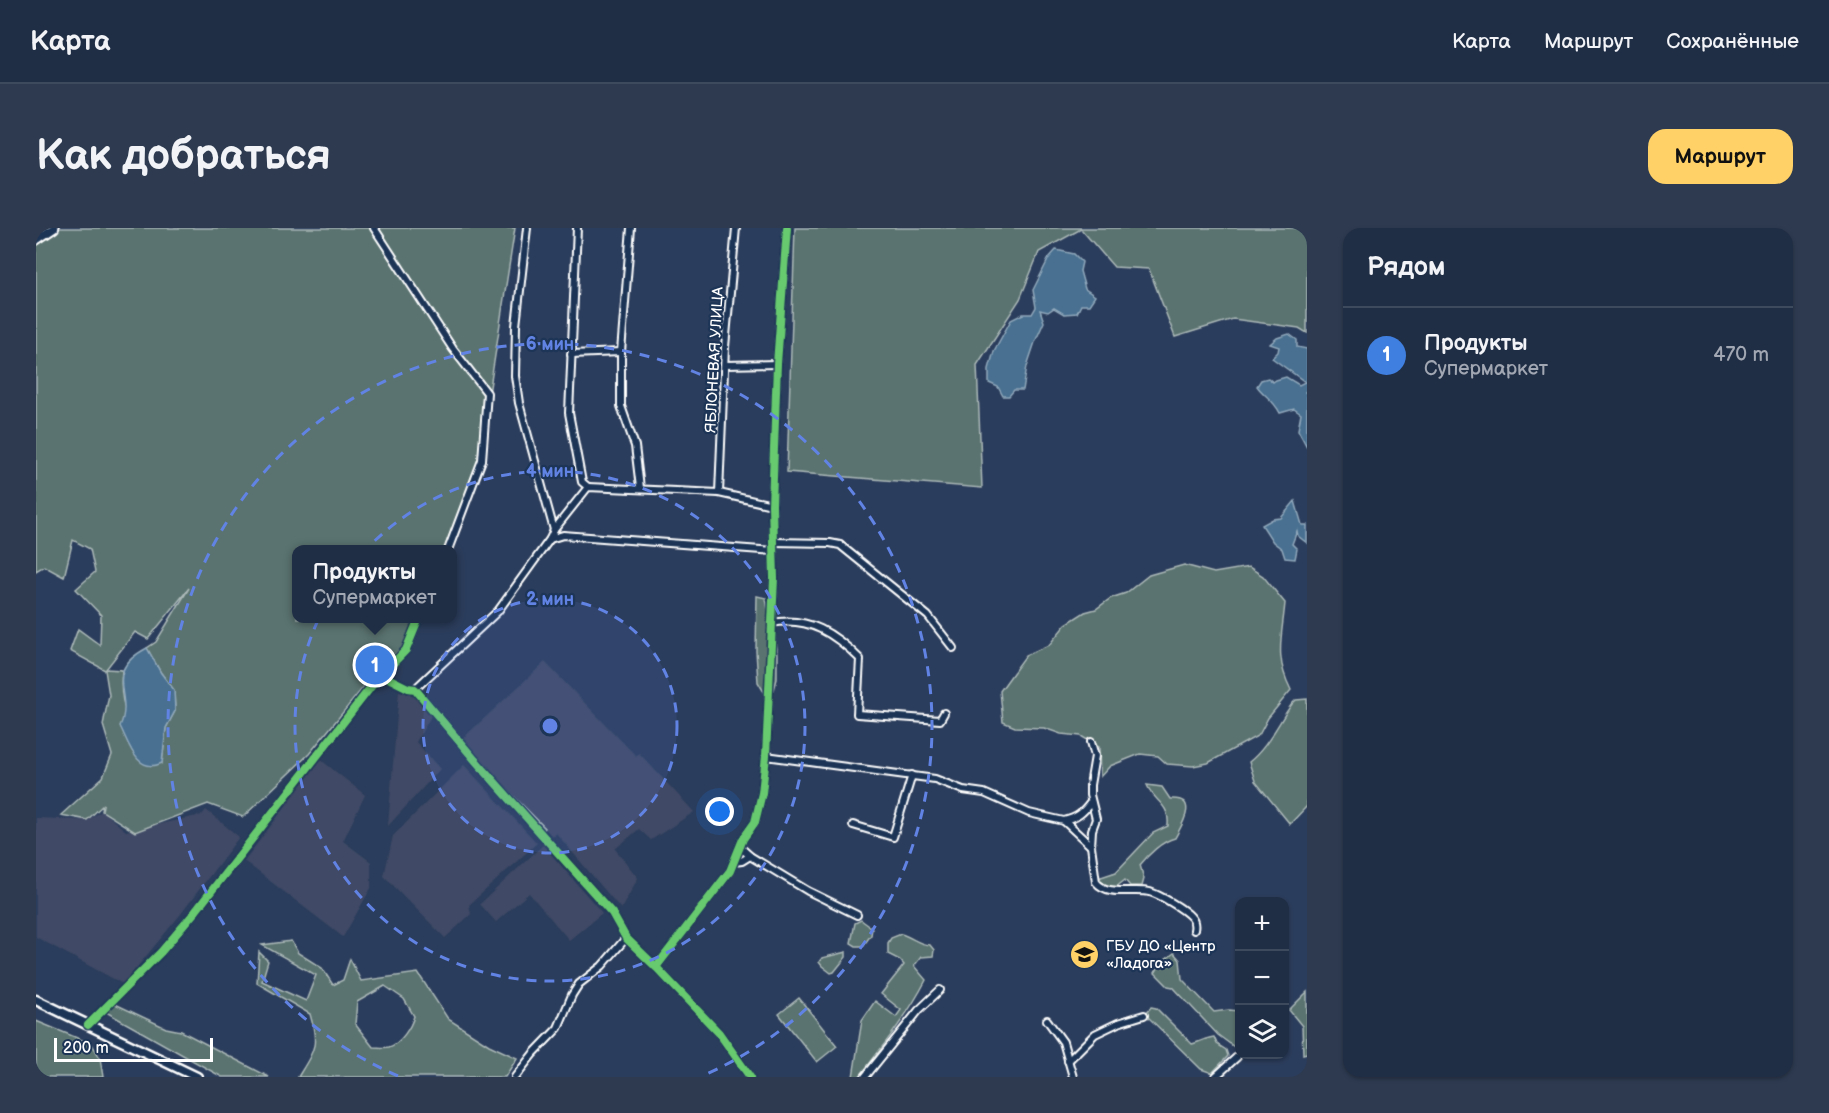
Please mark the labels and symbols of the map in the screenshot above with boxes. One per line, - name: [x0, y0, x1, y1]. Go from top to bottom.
- street label: ЯБЛОНЕВАЯ УЛИЦА: [701, 286, 728, 434]
- text: 6 мин: [526, 334, 574, 355]
- text: 4 мин: [526, 461, 574, 482]
- text: 2 мин: [526, 589, 574, 610]
- pin: 1: [356, 642, 394, 688]
- centre of rings: [540, 716, 560, 736]
- your location: [705, 797, 734, 826]
- place label: ГБУ ДО «Центр «Ладога»: [1106, 937, 1216, 973]
- school or university icon: ГБУ ДО «Центр «Ладога»: [1069, 939, 1101, 971]
- scale bar: [54, 1035, 213, 1062]

